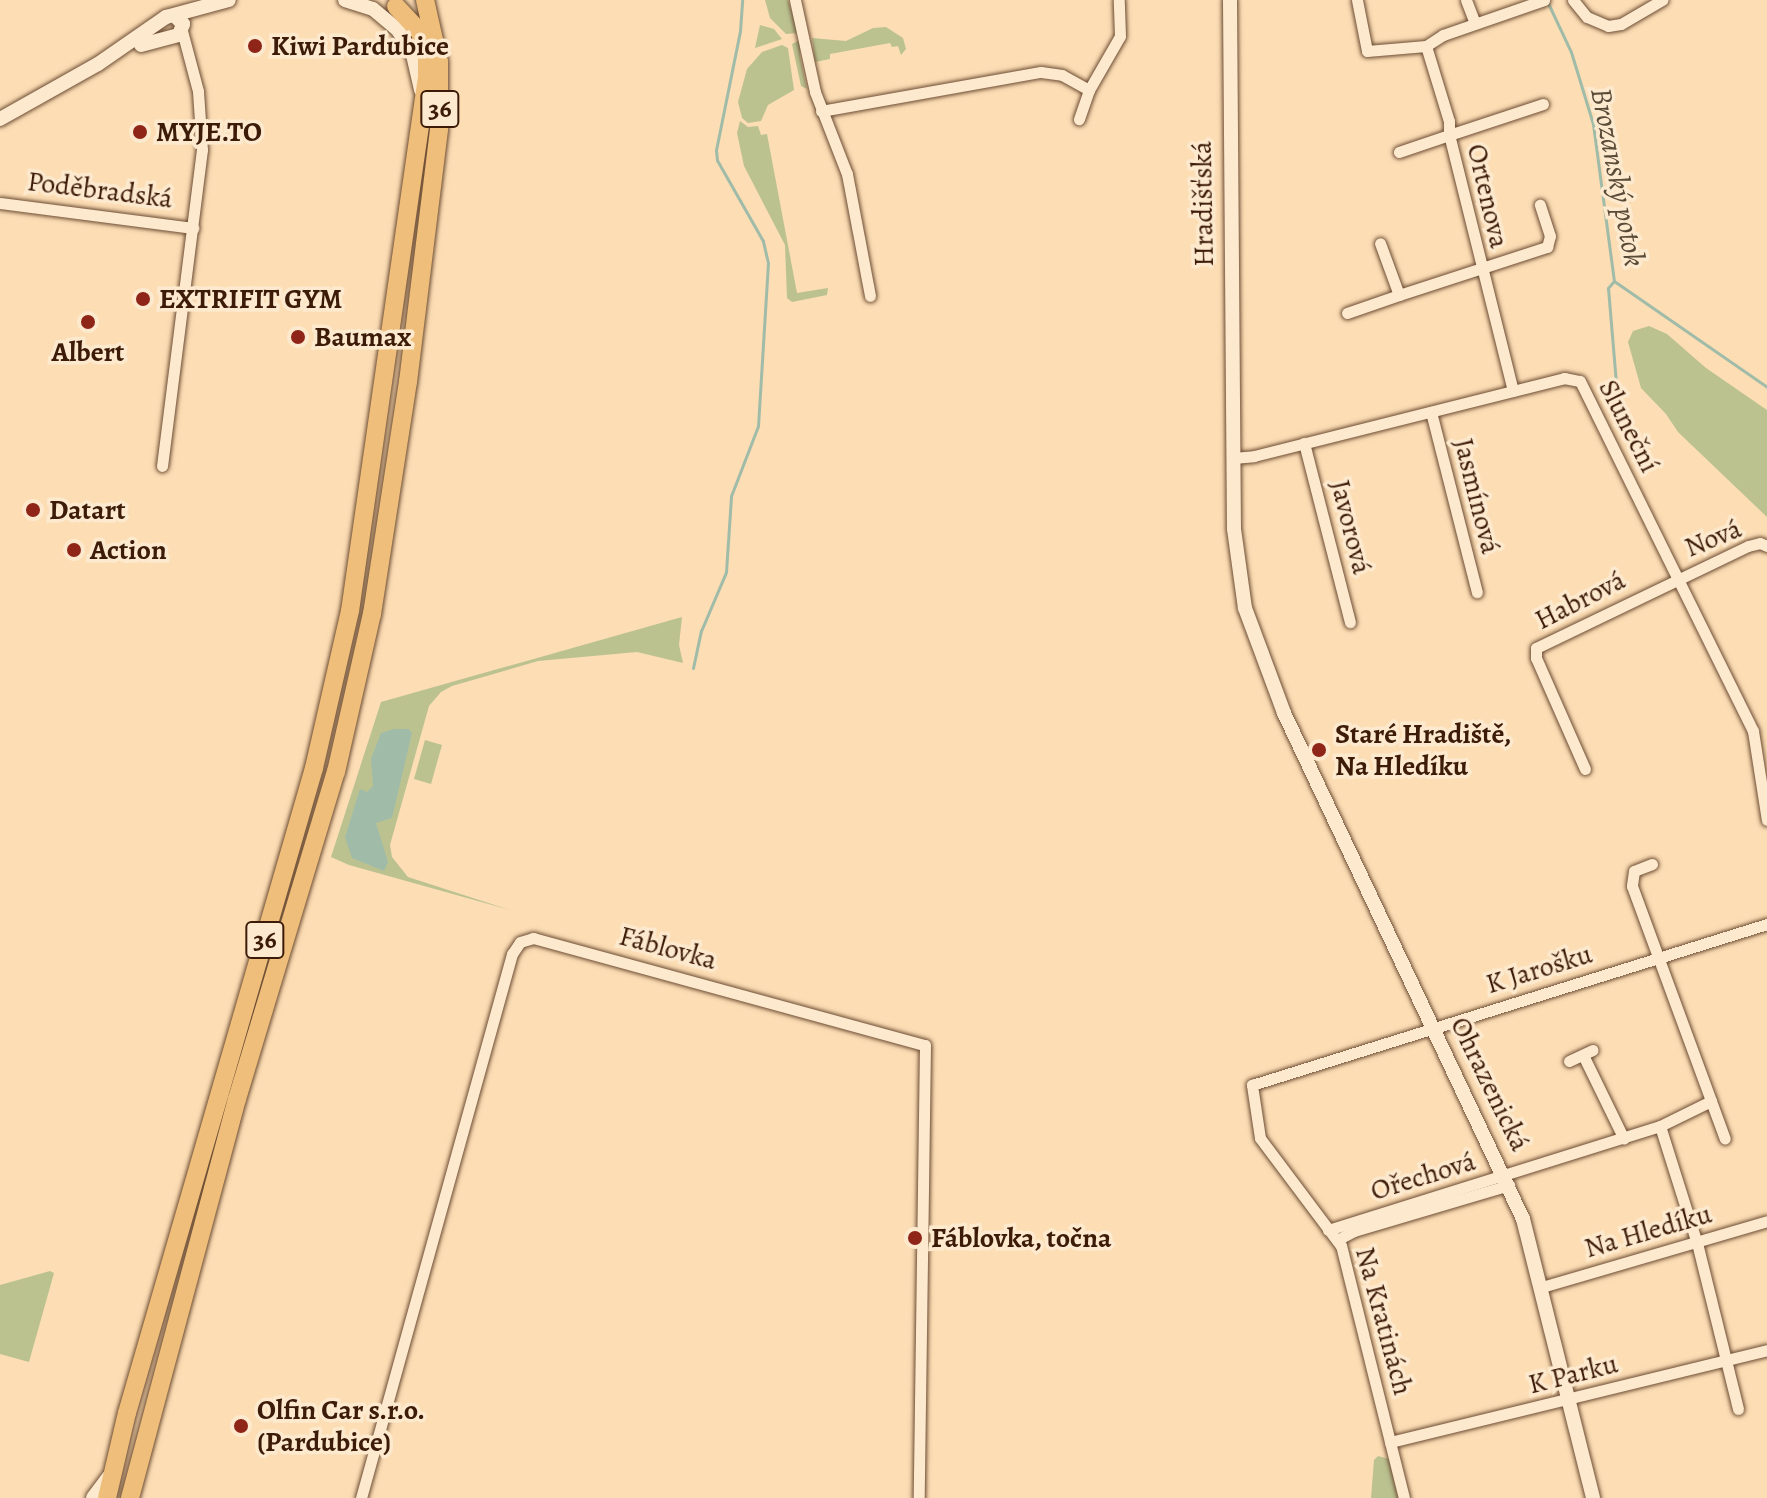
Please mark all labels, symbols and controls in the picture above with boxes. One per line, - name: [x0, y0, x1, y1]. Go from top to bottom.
- place label: Kiwi Pardubice: [271, 29, 449, 63]
- marker: Kiwi Pardubice: [246, 37, 264, 55]
- water label: Brozanský potok: [1583, 85, 1653, 269]
- road number: 36: [420, 87, 460, 131]
- place label: MYJE.TO: [156, 115, 262, 149]
- marker: MYJE.TO: [131, 123, 149, 141]
- street label: Hradišťská: [1185, 141, 1221, 267]
- street label: Ortenova: [1460, 141, 1516, 251]
- street label: Poděbradská: [25, 164, 175, 216]
- place label: EXTRIFIT GYM: [159, 282, 342, 316]
- marker: EXTRIFIT GYM: [134, 290, 152, 308]
- marker: Albert: [79, 313, 97, 331]
- place label: Baumax: [314, 320, 411, 354]
- marker: Baumax: [289, 328, 307, 346]
- place label: Albert: [52, 335, 124, 369]
- street label: Sluneční: [1591, 374, 1667, 478]
- street label: Jasmínová: [1446, 435, 1508, 557]
- street label: Javorová: [1323, 476, 1379, 578]
- place label: Datart: [49, 493, 125, 527]
- marker: Datart: [24, 501, 42, 519]
- street label: Nová: [1680, 512, 1746, 564]
- place label: Action: [90, 533, 167, 567]
- marker: Action: [65, 541, 83, 559]
- street label: Habrová: [1529, 563, 1631, 637]
- place label: Staré Hradiště, Na Hledíku: [1335, 717, 1511, 783]
- marker: Staré Hradiště, Na Hledíku: [1310, 741, 1328, 759]
- road number: 36: [245, 918, 285, 962]
- street label: Fáblovka: [616, 919, 720, 977]
- street label: K Jarošku: [1482, 937, 1596, 1001]
- street label: Ohrazenická: [1443, 1012, 1537, 1156]
- street label: Ořechová: [1367, 1144, 1479, 1208]
- street label: Na Hledíku: [1581, 1197, 1715, 1265]
- place label: Fáblovka, točna: [931, 1221, 1112, 1255]
- marker: Fáblovka, točna: [906, 1229, 924, 1247]
- street label: Na Kratinách: [1348, 1243, 1420, 1399]
- street label: K Parku: [1525, 1347, 1621, 1401]
- place label: Olfin Car s.r.o. (Pardubice): [257, 1393, 425, 1459]
- marker: Olfin Car s.r.o. (Pardubice): [232, 1417, 250, 1435]

